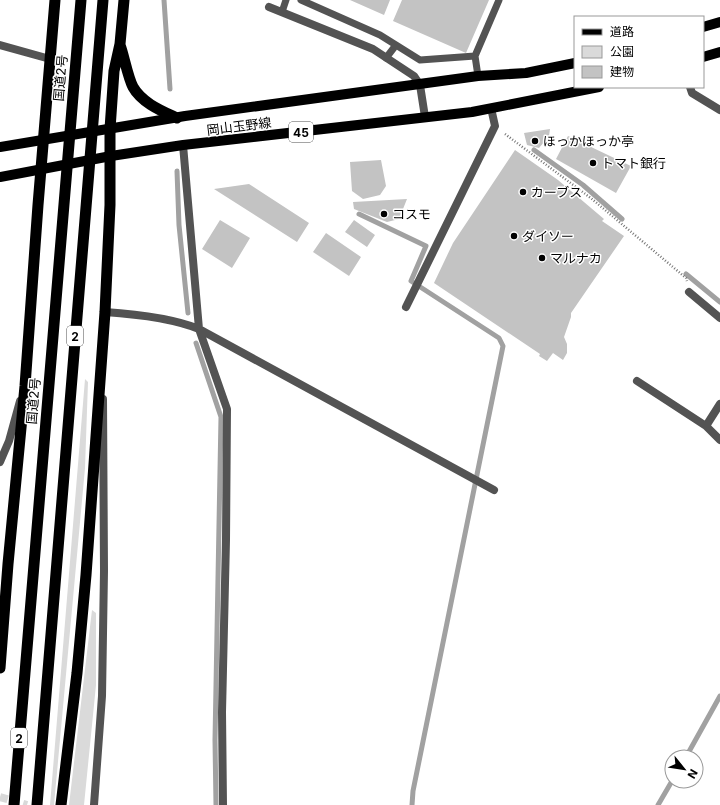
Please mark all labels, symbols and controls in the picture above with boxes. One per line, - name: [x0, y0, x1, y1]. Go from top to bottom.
- legend: [574, 16, 704, 88]
- text: 道路: [610, 24, 634, 39]
- text: 公園: [610, 44, 634, 59]
- street label: 国道2号: [50, 54, 70, 102]
- text: 建物: [610, 64, 634, 79]
- street label: 岡山玉野線: [206, 114, 272, 138]
- road number: 45: [289, 122, 313, 142]
- place label: ほっかほっか亭: [543, 133, 634, 149]
- marker: ほっかほっか亭: [530, 136, 540, 146]
- place label: トマト銀行: [601, 155, 666, 171]
- marker: トマト銀行: [588, 158, 598, 168]
- place label: カーブス: [531, 184, 582, 200]
- marker: カーブス: [518, 187, 528, 197]
- place label: コスモ: [392, 206, 431, 222]
- marker: コスモ: [379, 209, 389, 219]
- place label: ダイソー: [522, 228, 574, 244]
- marker: ダイソー: [509, 231, 519, 241]
- place label: マルナカ: [550, 250, 602, 266]
- marker: マルナカ: [537, 253, 547, 263]
- road number: 2: [67, 326, 83, 346]
- street label: 国道2号: [23, 377, 43, 425]
- road number: 2: [11, 728, 27, 748]
- north arrow: [664, 749, 704, 789]
- text: N: [685, 767, 701, 781]

